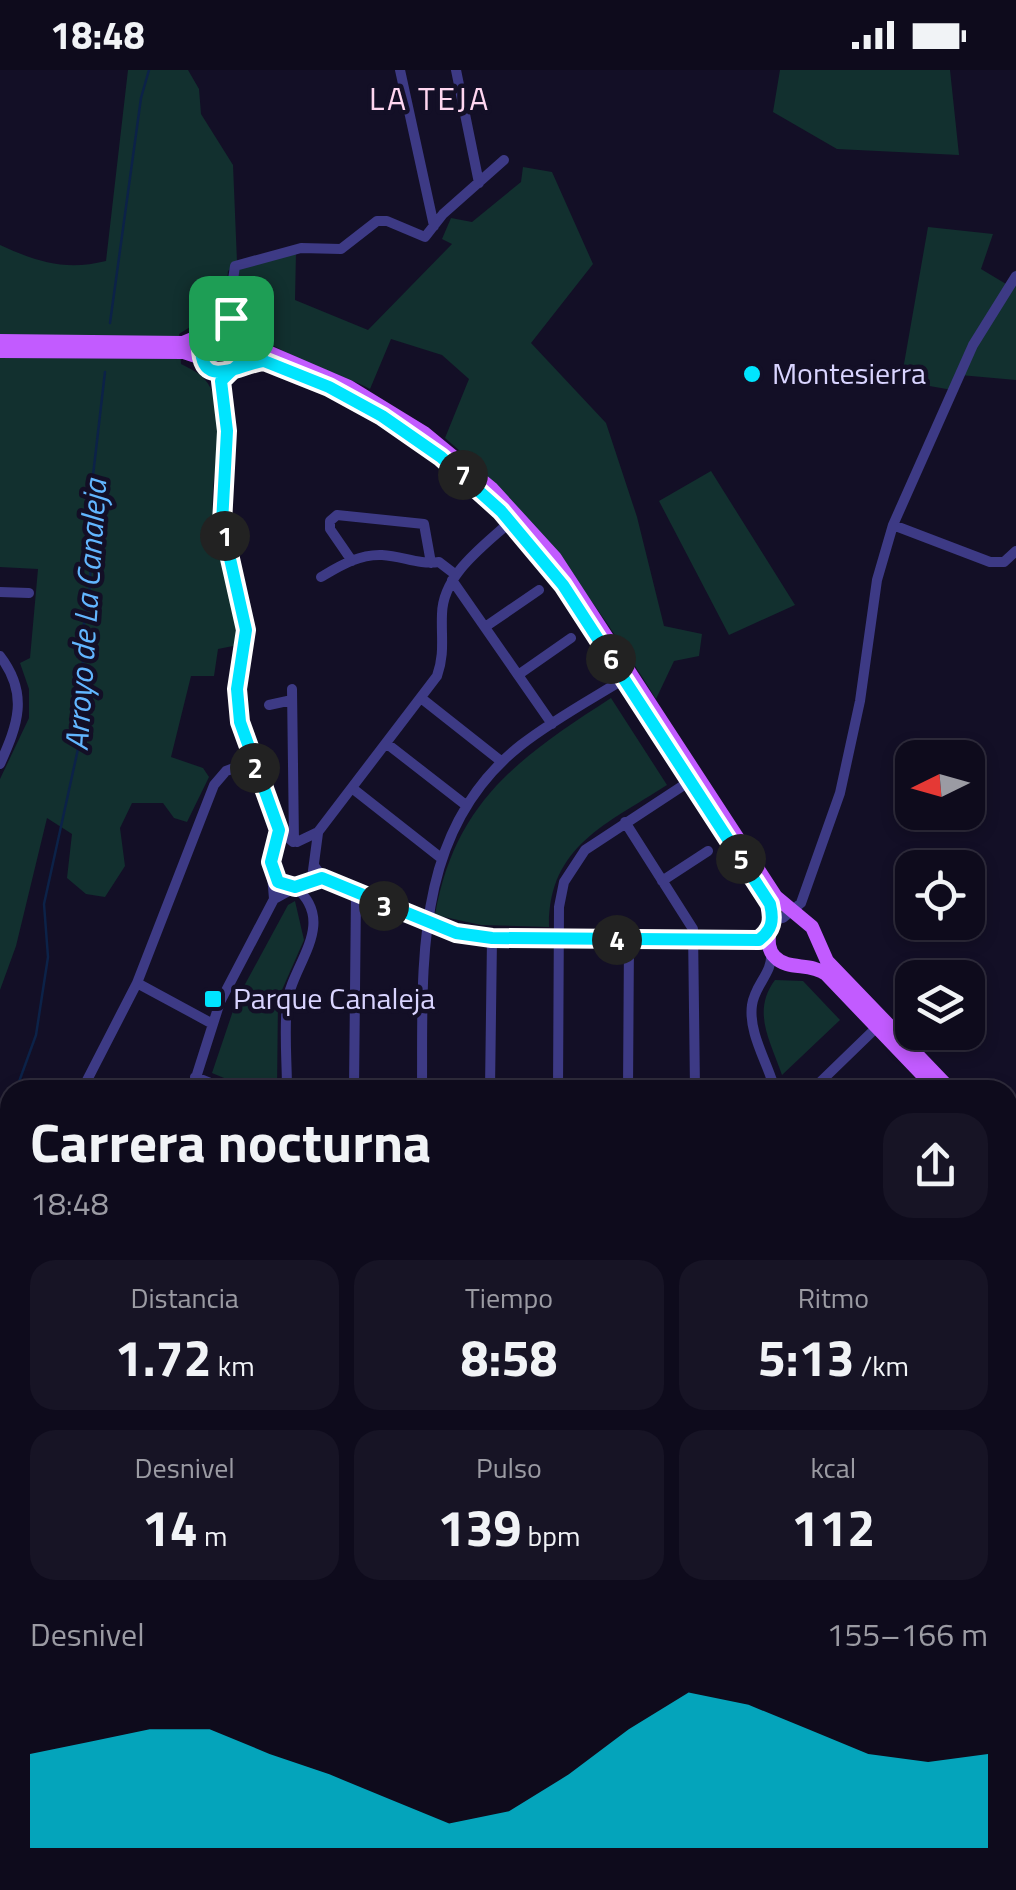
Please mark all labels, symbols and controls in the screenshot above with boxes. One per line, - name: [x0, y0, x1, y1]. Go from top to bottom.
- text: 18:48: [50, 6, 145, 64]
- district label: LA TEJA: [369, 74, 491, 122]
- pin: [189, 276, 274, 361]
- icon: arrive: [204, 291, 259, 346]
- place label: Montesierra: [772, 350, 926, 396]
- marker: Montesierra: [741, 363, 763, 385]
- pin: 7: [438, 450, 488, 500]
- text: 7: [455, 453, 471, 496]
- water label: Arroyo de La Canaleja: [52, 475, 119, 752]
- pin: 1: [200, 511, 250, 561]
- text: 1: [217, 514, 233, 557]
- pin: 6: [586, 634, 636, 684]
- text: 6: [603, 637, 619, 680]
- north arrow: [895, 740, 985, 830]
- map controls: [895, 740, 985, 1050]
- pin: 2: [230, 743, 280, 793]
- text: 2: [247, 746, 263, 789]
- pin: 5: [716, 834, 766, 884]
- text: 5: [733, 837, 749, 880]
- button: locate: [895, 850, 985, 940]
- pin: 3: [359, 881, 409, 931]
- text: 3: [376, 884, 392, 927]
- pin: 4: [592, 915, 642, 965]
- text: 4: [609, 918, 625, 961]
- button: layers: [895, 960, 985, 1050]
- place label: Parque Canaleja: [233, 975, 435, 1021]
- marker: Parque Canaleja: [202, 988, 224, 1010]
- text: Carrera nocturna: [30, 1100, 431, 1183]
- button: share: [883, 1113, 988, 1218]
- text: 18:48: [30, 1179, 109, 1227]
- text: Distancia: [130, 1276, 239, 1319]
- text: Tiempo: [465, 1276, 553, 1319]
- text: Ritmo: [798, 1276, 869, 1319]
- text: 1.72: [115, 1319, 212, 1395]
- text: 8:58: [461, 1319, 557, 1395]
- text: 5:13: [758, 1319, 854, 1395]
- text: km: [212, 1344, 255, 1387]
- text: /km: [854, 1344, 909, 1387]
- text: Desnivel: [135, 1446, 235, 1489]
- text: Pulso: [476, 1446, 542, 1489]
- text: kcal: [810, 1446, 856, 1489]
- text: 14: [142, 1489, 198, 1565]
- text: 139: [437, 1489, 521, 1565]
- text: 112: [791, 1489, 875, 1565]
- text: m: [198, 1514, 227, 1557]
- text: bpm: [521, 1514, 581, 1557]
- text: Desnivel: [30, 1610, 145, 1658]
- text: 155–166 m: [826, 1610, 988, 1658]

